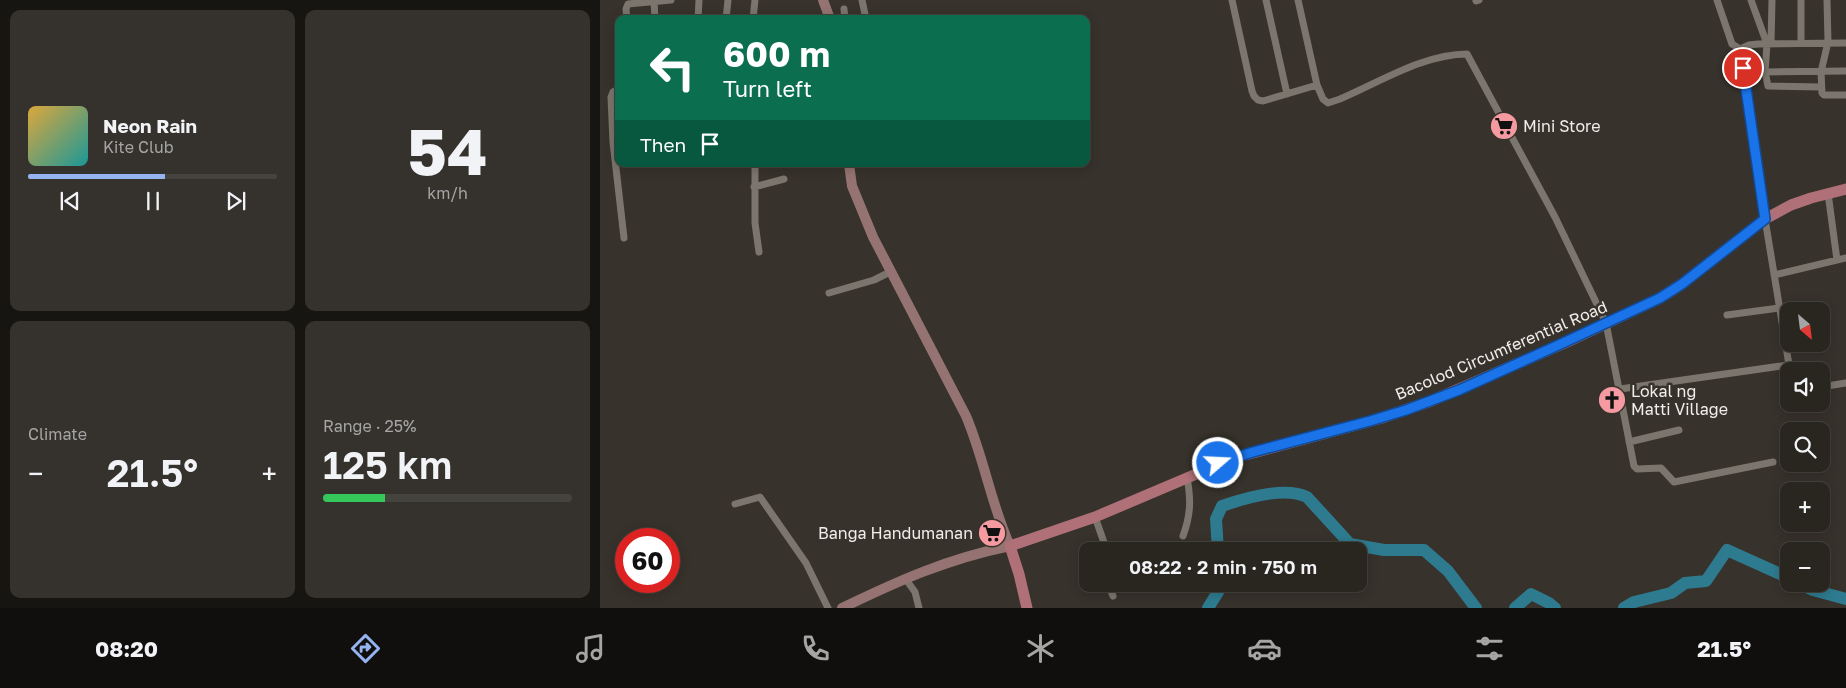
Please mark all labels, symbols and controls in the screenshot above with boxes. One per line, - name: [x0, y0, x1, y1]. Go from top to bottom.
- text: 600 m: [723, 33, 830, 75]
- icon: left: [640, 35, 705, 100]
- pin: [1722, 47, 1764, 89]
- icon: arrive: [1729, 54, 1757, 82]
- text: Turn left: [723, 75, 812, 102]
- text: 54: [407, 111, 488, 189]
- supermarket icon: Mini Store: [1489, 111, 1519, 141]
- text: Neon Rain: [103, 114, 197, 137]
- place label: Mini Store: [1523, 116, 1600, 136]
- icon: arrive: [696, 130, 724, 158]
- text: Then: [640, 133, 686, 156]
- text: Kite Club: [103, 137, 174, 157]
- text: km/h: [427, 183, 468, 203]
- icon: previous: [56, 187, 84, 215]
- icon: pause: [139, 187, 167, 215]
- icon: next: [222, 187, 250, 215]
- street label: Bacolod Circumferential Road: [1392, 296, 1610, 404]
- north arrow: [1780, 302, 1830, 352]
- map controls: [1780, 302, 1830, 592]
- button: sound: [1780, 362, 1830, 412]
- place label: Lokal ng Matti Village: [1631, 381, 1728, 419]
- church icon: Lokal ng Matti Village: [1597, 385, 1627, 415]
- text: Range · 25%: [323, 416, 417, 436]
- button: search: [1780, 422, 1830, 472]
- text: Climate: [28, 424, 87, 444]
- position arrow: [1191, 436, 1243, 488]
- text: 125 km: [323, 442, 452, 487]
- text: 21.5°: [107, 450, 198, 495]
- text: −: [28, 457, 43, 490]
- text: +: [262, 457, 277, 490]
- button: +: [1780, 482, 1830, 532]
- supermarket icon: Banga Handumanan: [977, 518, 1007, 548]
- place label: Banga Handumanan: [818, 523, 973, 543]
- speed limit sign: 60: [615, 528, 680, 593]
- button: −: [1780, 542, 1830, 592]
- text: 08:22 · 2 min · 750 m: [1129, 555, 1317, 578]
- icon: directions: [348, 631, 383, 666]
- icon: music: [573, 631, 608, 666]
- icon: phone: [798, 631, 833, 666]
- icon: climate: [1023, 631, 1058, 666]
- icon: car: [1247, 631, 1282, 666]
- icon: filters: [1472, 631, 1507, 666]
- text: 08:20: [95, 635, 158, 662]
- text: 21.5°: [1697, 635, 1751, 662]

